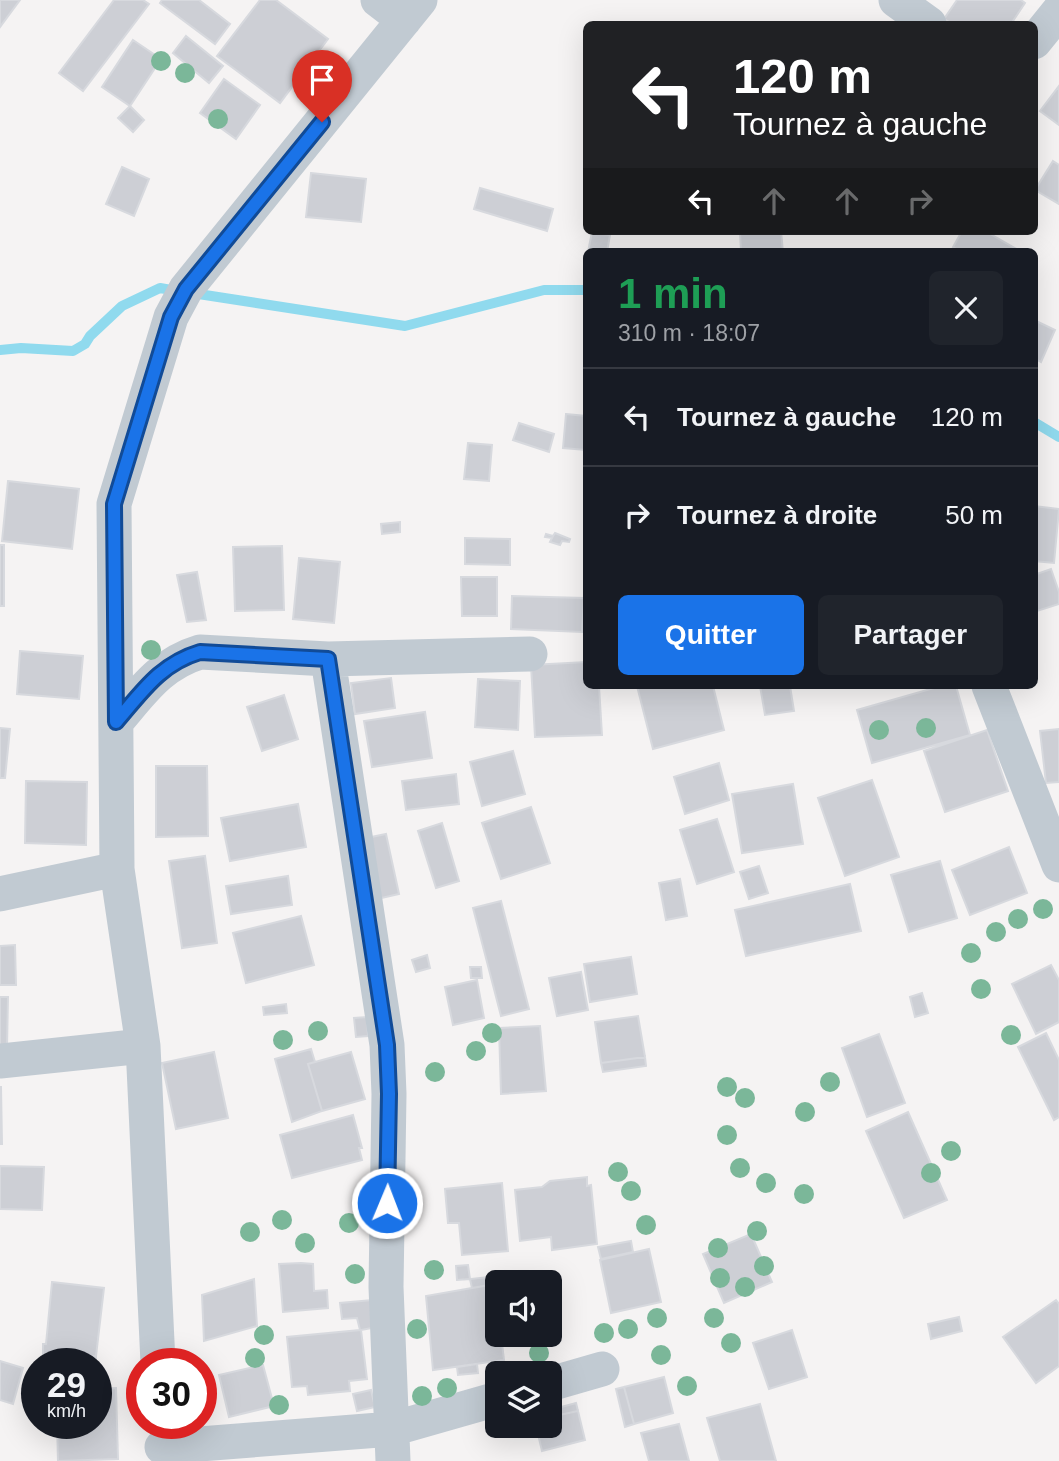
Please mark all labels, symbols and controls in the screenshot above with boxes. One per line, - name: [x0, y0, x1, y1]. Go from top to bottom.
- icon: left: [618, 49, 709, 140]
- text: 120 m: [733, 49, 872, 103]
- pin: [292, 50, 352, 122]
- icon: arrive: [303, 61, 341, 99]
- text: Tournez à gauche: [733, 106, 987, 142]
- icon: left: [682, 182, 720, 220]
- icon: ahead: [755, 182, 793, 220]
- icon: ahead: [828, 182, 866, 220]
- icon: right: [901, 182, 939, 220]
- text: 1 min: [618, 270, 728, 317]
- button: close: [929, 271, 1003, 345]
- text: 310 m · 18:07: [618, 320, 760, 346]
- icon: left: [618, 398, 656, 436]
- text: Tournez à gauche: [677, 402, 896, 432]
- text: 120 m: [931, 402, 1003, 432]
- icon: right: [618, 496, 656, 534]
- text: Tournez à droite: [677, 500, 877, 530]
- text: 50 m: [945, 500, 1003, 530]
- button: Quitter: [618, 595, 804, 675]
- button: Partager: [818, 595, 1003, 675]
- position arrow: [350, 1166, 424, 1240]
- map controls: [485, 1270, 562, 1438]
- button: sound: [485, 1270, 562, 1347]
- speed limit sign: 30: [126, 1348, 217, 1439]
- button: layers: [485, 1361, 562, 1438]
- text: 29: [47, 1365, 86, 1404]
- text: km/h: [47, 1401, 86, 1421]

